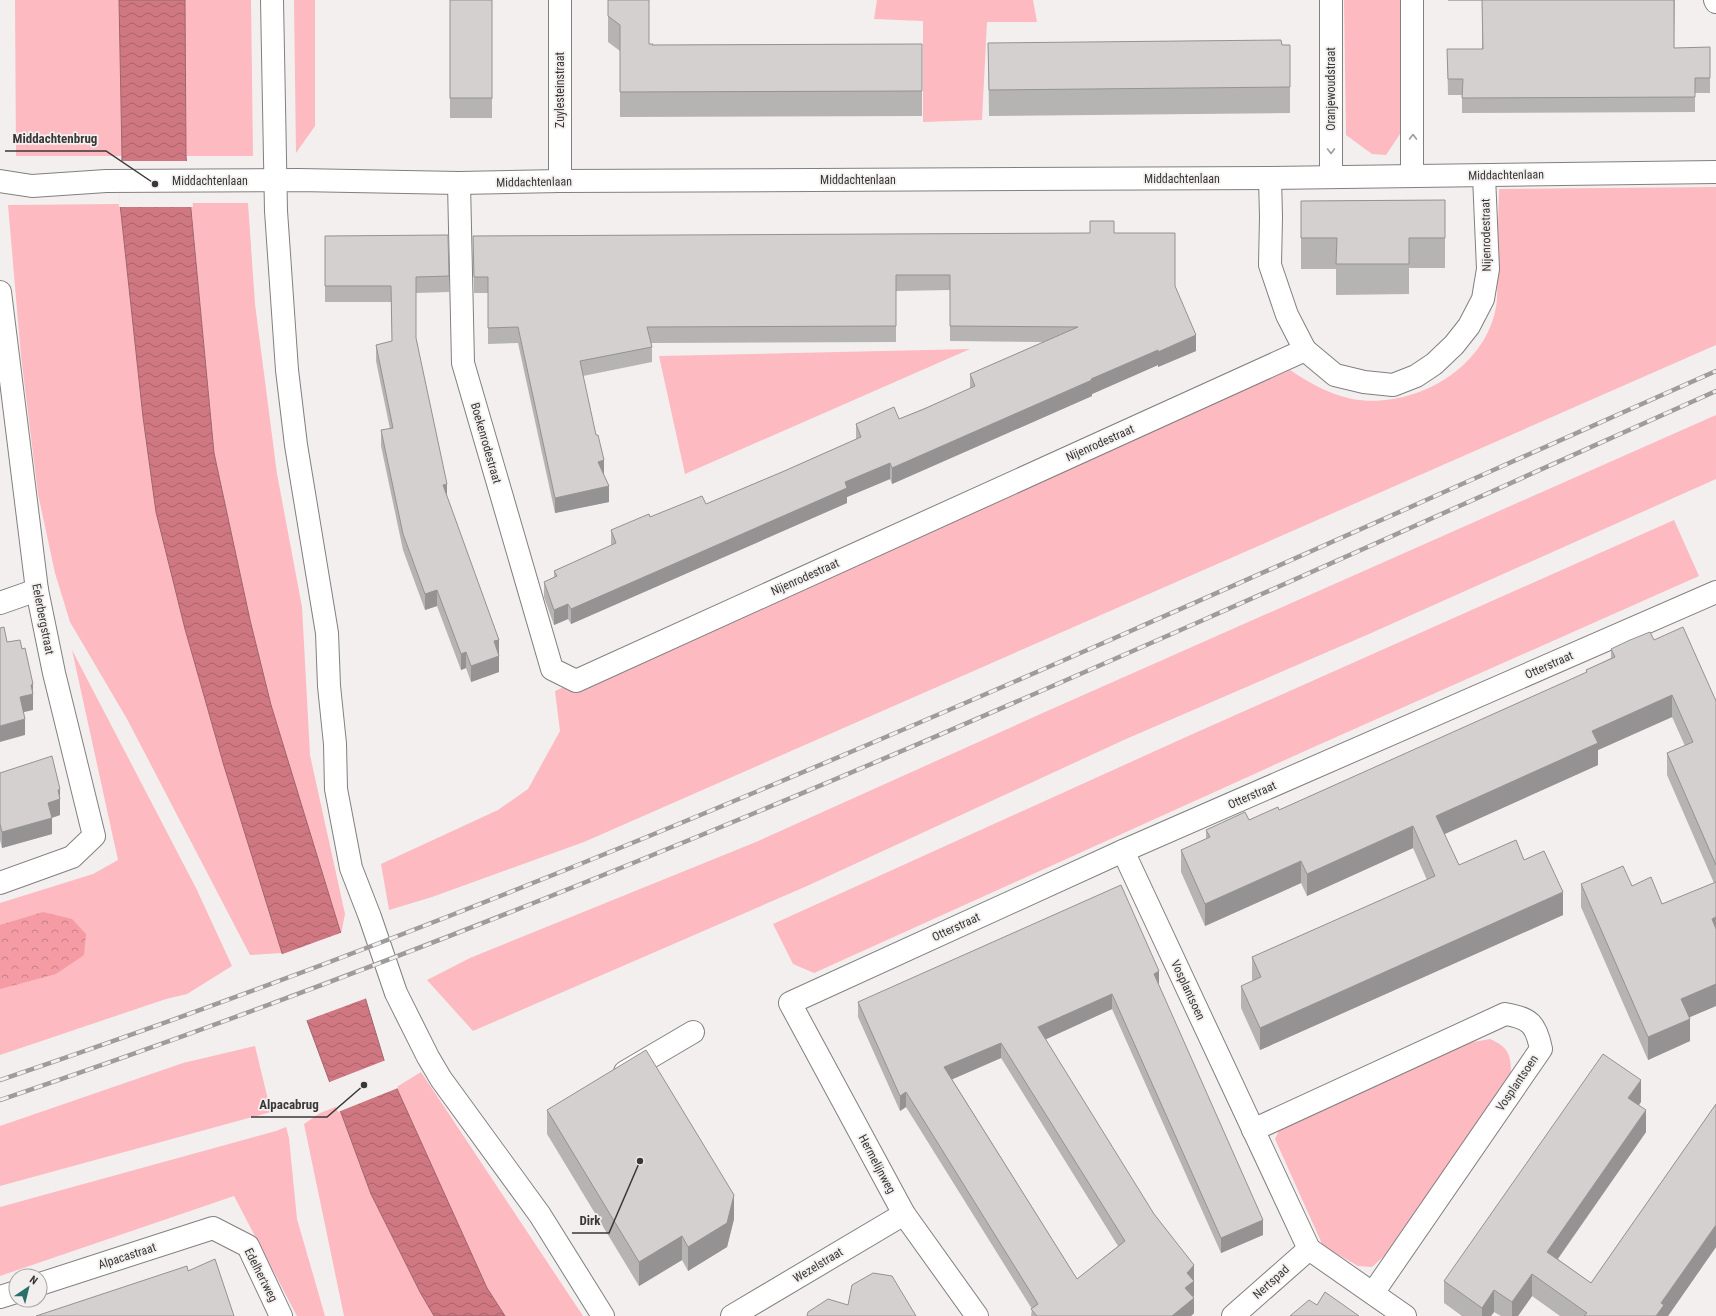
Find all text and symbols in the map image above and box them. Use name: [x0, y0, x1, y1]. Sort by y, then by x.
street label: Oranjewoudstraat: [1324, 47, 1338, 131]
street label: Zuylesteinstraat: [553, 52, 567, 128]
callout: Middachtenbrug: [5, 126, 106, 151]
text: Middachtenbrug: [13, 131, 97, 146]
one-way arrow: [1409, 134, 1417, 140]
one-way arrow: [1327, 148, 1335, 154]
street label: Middachtenlaan: [1468, 167, 1544, 183]
street label: Middachtenlaan: [1144, 172, 1220, 186]
street label: Middachtenlaan: [820, 173, 896, 187]
street label: Middachtenlaan: [172, 174, 248, 188]
street label: Middachtenlaan: [496, 174, 572, 190]
street label: Nijenrodestraat: [1478, 198, 1494, 272]
street label: Boekenrodestraat: [468, 401, 504, 486]
street label: Nijenrodestraat: [1064, 422, 1137, 464]
street label: Nijenrodestraat: [769, 556, 842, 598]
street label: Eelerbergstraat: [29, 582, 57, 656]
street label: Otterstraat: [1523, 648, 1576, 682]
street label: Otterstraat: [1226, 778, 1279, 812]
street label: Otterstraat: [930, 910, 983, 944]
street label: Vosplantsoen: [1168, 958, 1208, 1022]
street label: Vosplantsoen: [1493, 1052, 1541, 1114]
callout: Alpacabrug: [251, 1092, 327, 1117]
text: Alpacabrug: [259, 1097, 319, 1112]
street label: Hermelijnweg: [856, 1132, 898, 1196]
callout: Dirk: [572, 1208, 609, 1233]
text: Dirk: [579, 1213, 601, 1228]
street label: Alpacastraat: [96, 1240, 158, 1272]
street label: Wezelstraat: [791, 1244, 846, 1285]
street label: Edelhertweg: [241, 1246, 281, 1304]
street label: Nertspad: [1250, 1262, 1292, 1302]
north arrow: [8, 1268, 48, 1308]
text: N: [27, 1273, 40, 1288]

